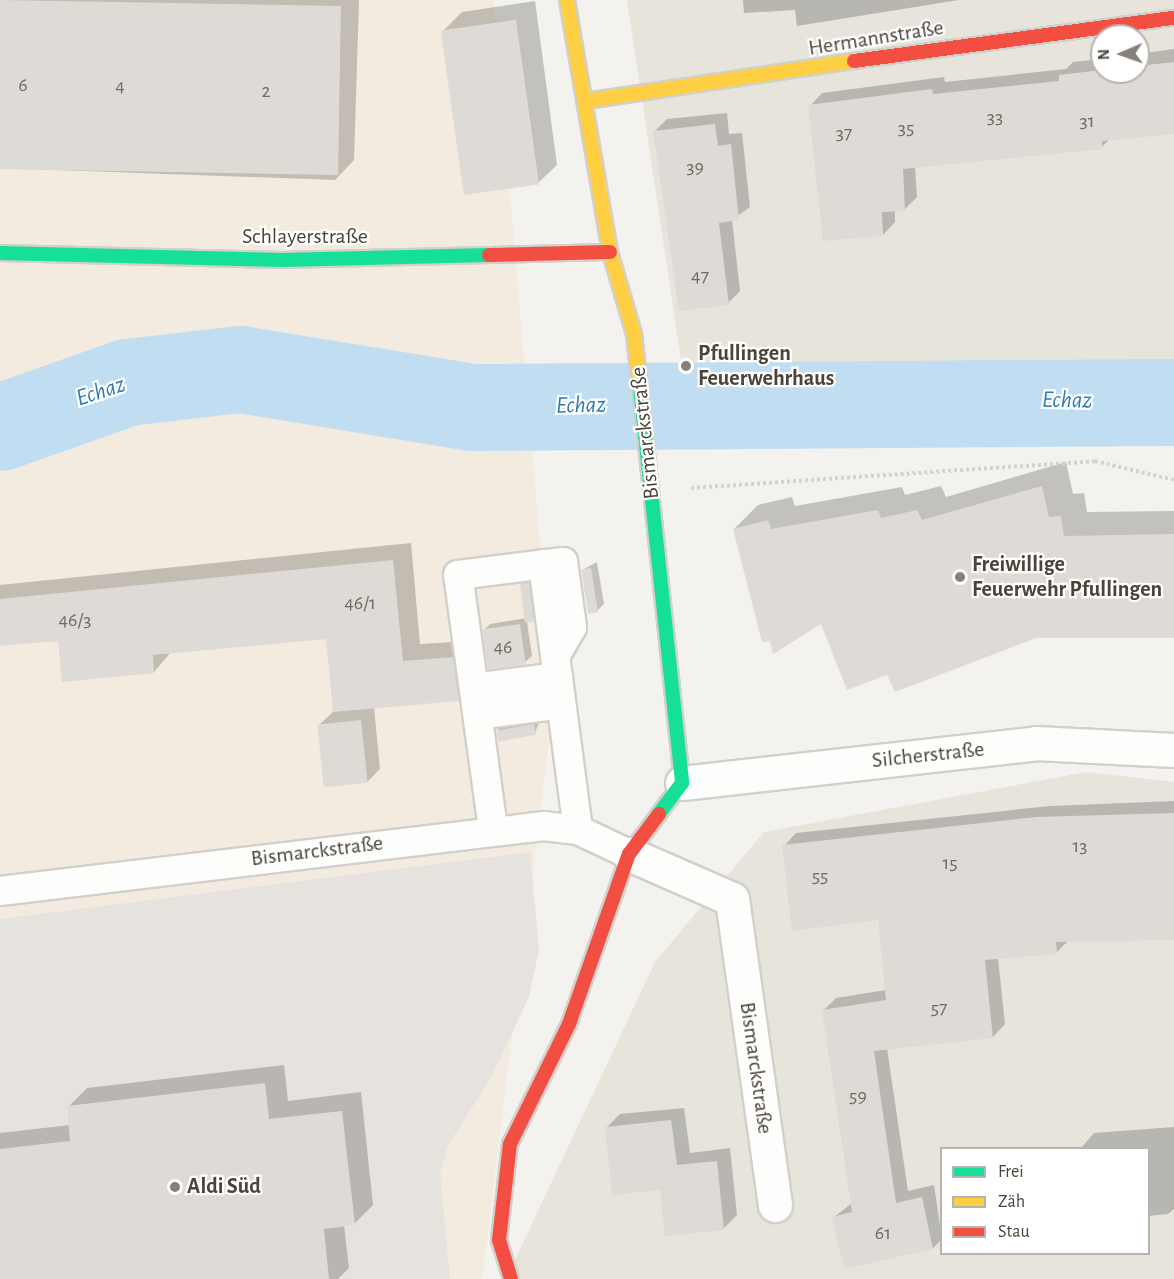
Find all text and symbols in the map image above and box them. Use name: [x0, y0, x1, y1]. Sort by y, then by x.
street label: Hermannstraße: [807, 14, 945, 62]
north arrow: [1090, 24, 1150, 84]
text: N: [1096, 49, 1112, 60]
house number: 6: [18, 73, 28, 97]
house number: 4: [115, 74, 125, 98]
house number: 2: [261, 79, 271, 103]
house number: 33: [987, 105, 1003, 129]
house number: 31: [1079, 109, 1095, 133]
house number: 35: [898, 116, 914, 140]
house number: 37: [836, 121, 852, 145]
house number: 39: [686, 155, 704, 179]
street label: Schlayerstraße: [242, 224, 368, 250]
house number: 47: [691, 264, 709, 288]
place label: Pfullingen Feuerwehrhaus: [698, 340, 834, 392]
marker: Pfullingen Feuerwehrhaus: [679, 359, 693, 373]
street label: Bismarckstraße: [625, 366, 665, 500]
water label: Echaz: [73, 371, 129, 413]
water label: Echaz: [1042, 386, 1092, 416]
water label: Echaz: [556, 391, 606, 421]
place label: Freiwillige Feuerwehr Pfullingen: [972, 551, 1162, 602]
marker: Freiwillige Feuerwehr Pfullingen: [953, 570, 967, 584]
house number: 46/1: [344, 591, 376, 615]
house number: 46/3: [59, 608, 91, 632]
house number: 46: [493, 635, 513, 659]
street label: Silcherstraße: [871, 736, 985, 774]
street label: Bismarckstraße: [249, 830, 385, 872]
house number: 13: [1072, 834, 1088, 858]
house number: 15: [942, 851, 958, 875]
house number: 55: [812, 864, 828, 888]
house number: 57: [931, 996, 947, 1020]
street label: Bismarckstraße: [734, 1000, 778, 1136]
house number: 59: [849, 1084, 867, 1108]
legend: [940, 1147, 1150, 1255]
text: Frei: [998, 1163, 1024, 1181]
place label: Aldi Süd: [187, 1174, 261, 1200]
marker: Aldi Süd: [168, 1180, 182, 1194]
text: Zäh: [998, 1193, 1025, 1211]
house number: 61: [875, 1221, 891, 1245]
text: Stau: [998, 1223, 1030, 1241]

